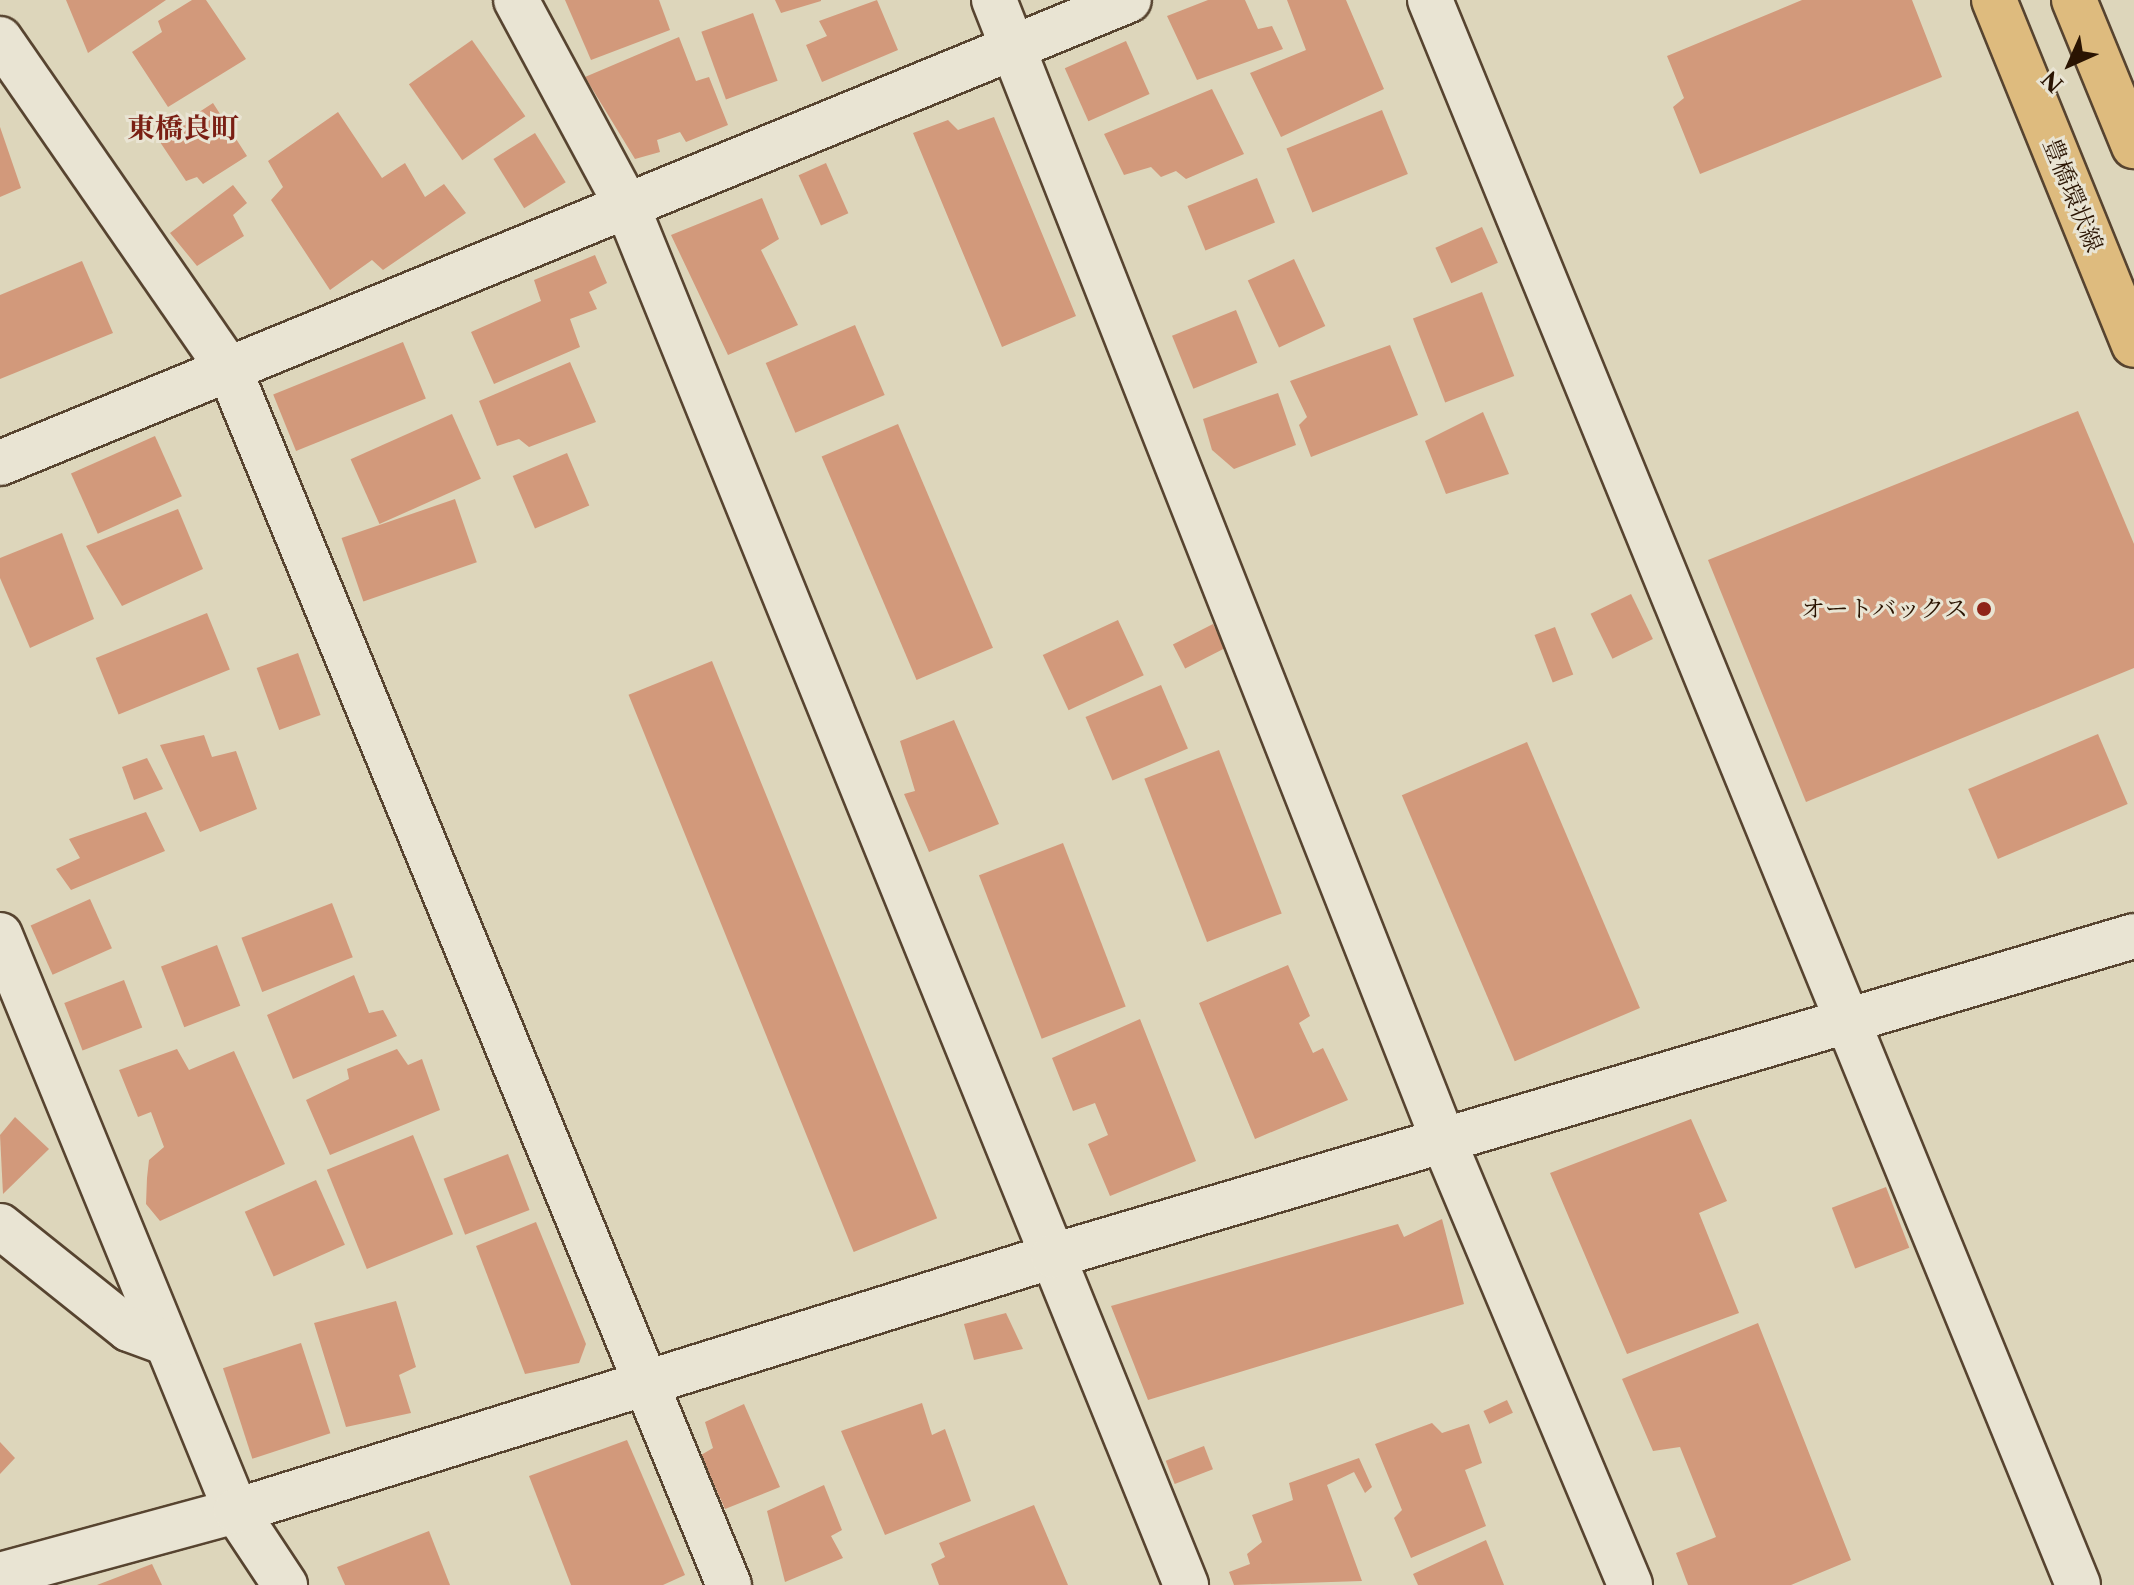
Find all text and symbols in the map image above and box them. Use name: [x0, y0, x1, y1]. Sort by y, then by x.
north arrow: [2030, 24, 2110, 104]
text: N: [2036, 65, 2069, 98]
district label: 東橋良町: [127, 111, 239, 145]
street label: 豊橋環状線: [2037, 134, 2109, 256]
place label: オートバックス: [1800, 595, 1968, 623]
marker: オートバックス: [1975, 600, 1993, 618]

